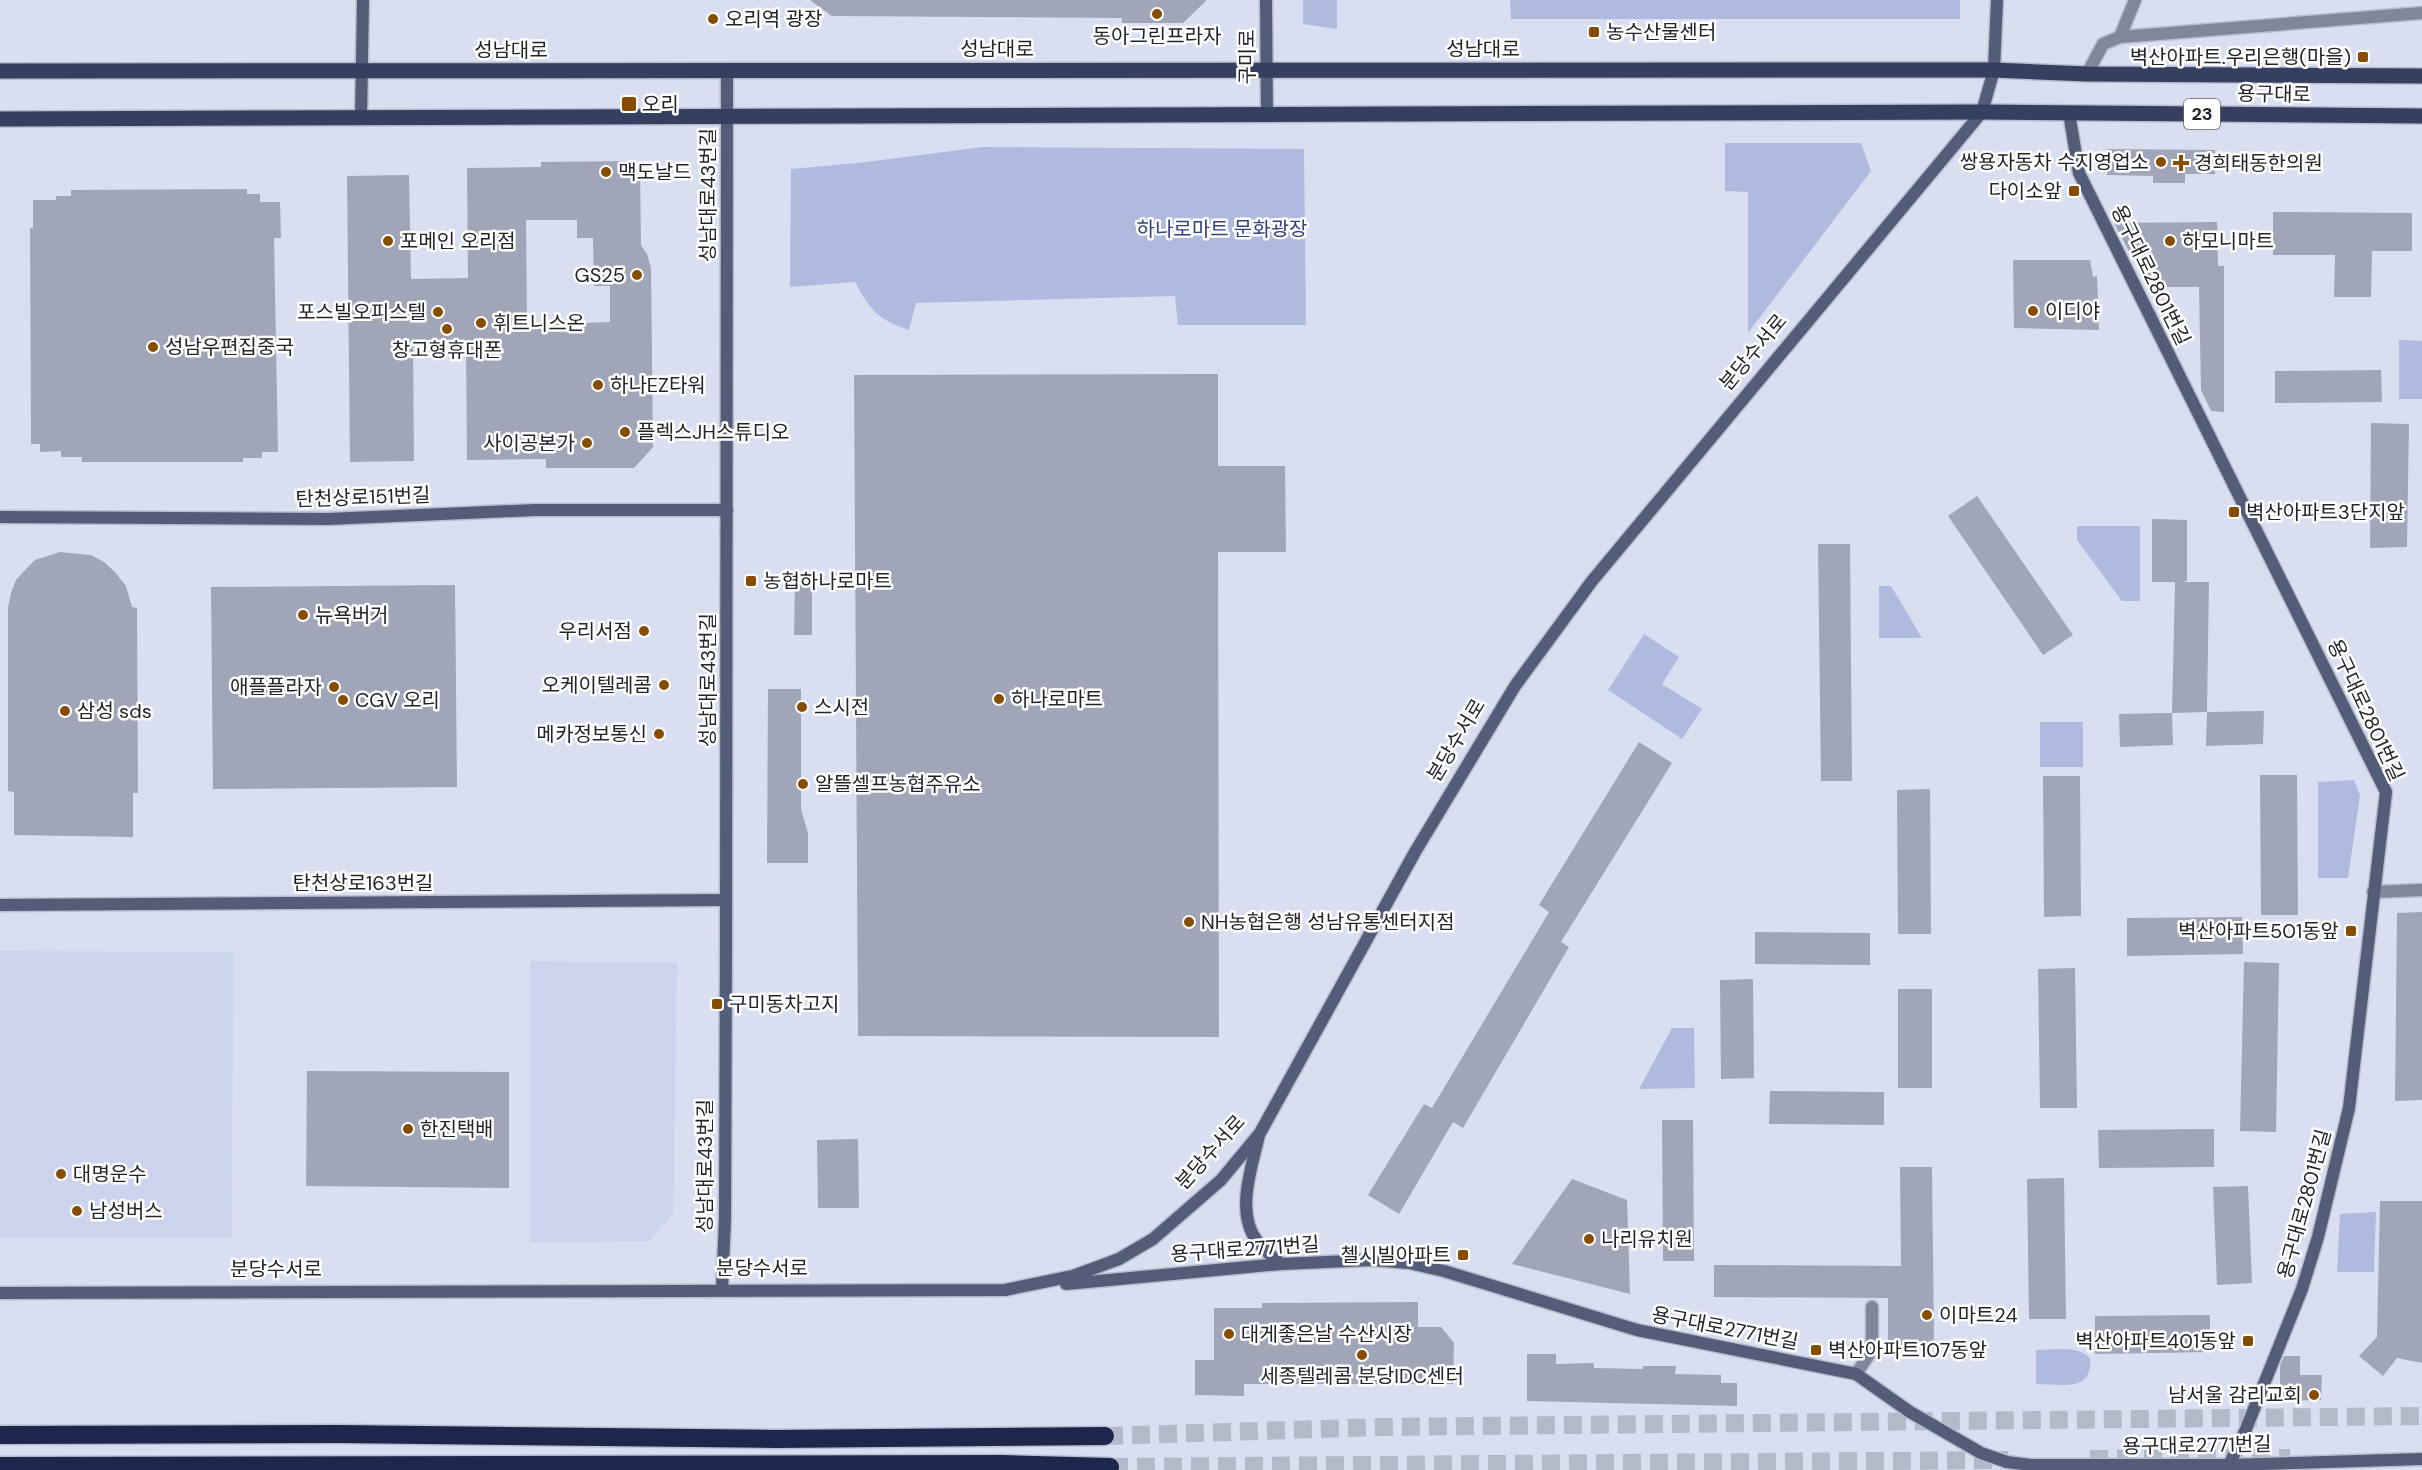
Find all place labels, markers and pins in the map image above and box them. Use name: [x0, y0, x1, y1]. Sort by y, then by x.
place label: 오리역 광장: [725, 6, 822, 32]
marker: 동아그린프라자: [1150, 7, 1164, 21]
marker: 오리역 광장: [706, 12, 720, 26]
place label: 농수산물센터: [1606, 19, 1716, 45]
place label: 동아그린프라자: [1093, 23, 1221, 49]
marker: 농수산물센터: [1587, 25, 1601, 39]
place label: 벽산아파트.우리은행(마을): [2130, 44, 2351, 70]
marker: 벽산아파트.우리은행(마을): [2356, 50, 2370, 64]
place label: 오리: [642, 91, 679, 117]
marker: 오리: [620, 95, 638, 113]
place label: 쌍용자동차 수지영업소: [1960, 149, 2149, 175]
place label: 경희태동한의원: [2194, 150, 2323, 176]
marker: 경희태동한의원: [2172, 154, 2190, 172]
marker: 쌍용자동차 수지영업소: [2154, 155, 2168, 169]
place label: 맥도날드: [618, 159, 692, 185]
marker: 맥도날드: [599, 165, 613, 179]
place label: 다이소앞: [1988, 178, 2062, 204]
marker: 다이소앞: [2067, 184, 2081, 198]
place label: 포메인 오리점: [400, 228, 516, 254]
place label: 하모니마트: [2182, 228, 2274, 254]
marker: 포메인 오리점: [381, 234, 395, 248]
marker: 하모니마트: [2163, 234, 2177, 248]
place label: GS25: [575, 262, 625, 288]
marker: GS25: [630, 268, 644, 282]
place label: 이디야: [2045, 298, 2100, 324]
place label: 포스빌오피스텔: [297, 299, 426, 325]
marker: 이디야: [2026, 304, 2040, 318]
marker: 포스빌오피스텔: [431, 305, 445, 319]
place label: 휘트니스온: [493, 310, 585, 336]
marker: 휘트니스온: [474, 316, 488, 330]
marker: 창고형휴대폰: [440, 322, 454, 336]
place label: 성남우편집중국: [165, 334, 294, 360]
place label: 창고형휴대폰: [392, 337, 502, 363]
marker: 성남우편집중국: [146, 340, 160, 354]
place label: 하나EZ타워: [610, 372, 706, 398]
marker: 하나EZ타워: [591, 378, 605, 392]
place label: 플렉스JH스튜디오: [637, 419, 789, 445]
marker: 플렉스JH스튜디오: [618, 425, 632, 439]
place label: 사이공본가: [483, 430, 575, 456]
marker: 사이공본가: [580, 436, 594, 450]
place label: 벽산아파트3단지앞: [2246, 499, 2405, 525]
marker: 벽산아파트3단지앞: [2227, 505, 2241, 519]
place label: 농협하나로마트: [763, 568, 892, 594]
marker: 농협하나로마트: [744, 574, 758, 588]
place label: 뉴욕버거: [315, 602, 389, 628]
marker: 뉴욕버거: [296, 608, 310, 622]
place label: 우리서점: [558, 618, 632, 644]
marker: 우리서점: [637, 624, 651, 638]
place label: 오케이텔레콤: [542, 672, 652, 698]
place label: 애플플라자: [230, 674, 322, 700]
marker: 오케이텔레콤: [657, 678, 671, 692]
marker: 애플플라자: [327, 680, 341, 694]
place label: 하나로마트: [1011, 686, 1103, 712]
place label: CGV 오리: [355, 687, 440, 713]
marker: 하나로마트: [992, 692, 1006, 706]
marker: CGV 오리: [336, 693, 350, 707]
place label: 스시전: [814, 694, 869, 720]
place label: 삼성 sds: [77, 698, 152, 724]
marker: 스시전: [795, 700, 809, 714]
marker: 삼성 sds: [58, 704, 72, 718]
place label: 메카정보통신: [537, 721, 647, 747]
marker: 메카정보통신: [652, 727, 666, 741]
place label: 알뜰셀프농협주유소: [815, 771, 981, 797]
marker: 알뜰셀프농협주유소: [796, 777, 810, 791]
place label: NH농협은행 성남유통센터지점: [1201, 909, 1455, 935]
marker: NH농협은행 성남유통센터지점: [1182, 915, 1196, 929]
place label: 벽산아파트501동앞: [2178, 918, 2339, 944]
marker: 벽산아파트501동앞: [2344, 924, 2358, 938]
place label: 구미동차고지: [729, 991, 839, 1017]
marker: 구미동차고지: [710, 997, 724, 1011]
place label: 한진택배: [420, 1116, 494, 1142]
marker: 한진택배: [401, 1122, 415, 1136]
place label: 대명운수: [73, 1161, 147, 1187]
marker: 대명운수: [54, 1167, 68, 1181]
place label: 남성버스: [89, 1198, 163, 1224]
marker: 남성버스: [70, 1204, 84, 1218]
place label: 나리유치원: [1601, 1226, 1693, 1252]
marker: 나리유치원: [1582, 1232, 1596, 1246]
place label: 첼시빌아파트: [1341, 1242, 1451, 1268]
marker: 첼시빌아파트: [1456, 1248, 1470, 1262]
place label: 이마트24: [1939, 1302, 2018, 1328]
marker: 이마트24: [1920, 1308, 1934, 1322]
place label: 대게좋은날 수산시장: [1241, 1321, 1412, 1347]
marker: 대게좋은날 수산시장: [1222, 1327, 1236, 1341]
place label: 벽산아파트401동앞: [2075, 1328, 2236, 1354]
marker: 벽산아파트401동앞: [2241, 1334, 2255, 1348]
place label: 벽산아파트107동앞: [1828, 1337, 1987, 1363]
marker: 벽산아파트107동앞: [1809, 1343, 1823, 1357]
marker: 세종텔레콤 분당IDC센터: [1355, 1348, 1369, 1362]
place label: 세종텔레콤 분당IDC센터: [1260, 1363, 1464, 1389]
place label: 남서울 감리교회: [2168, 1382, 2302, 1408]
marker: 남서울 감리교회: [2307, 1388, 2321, 1402]

